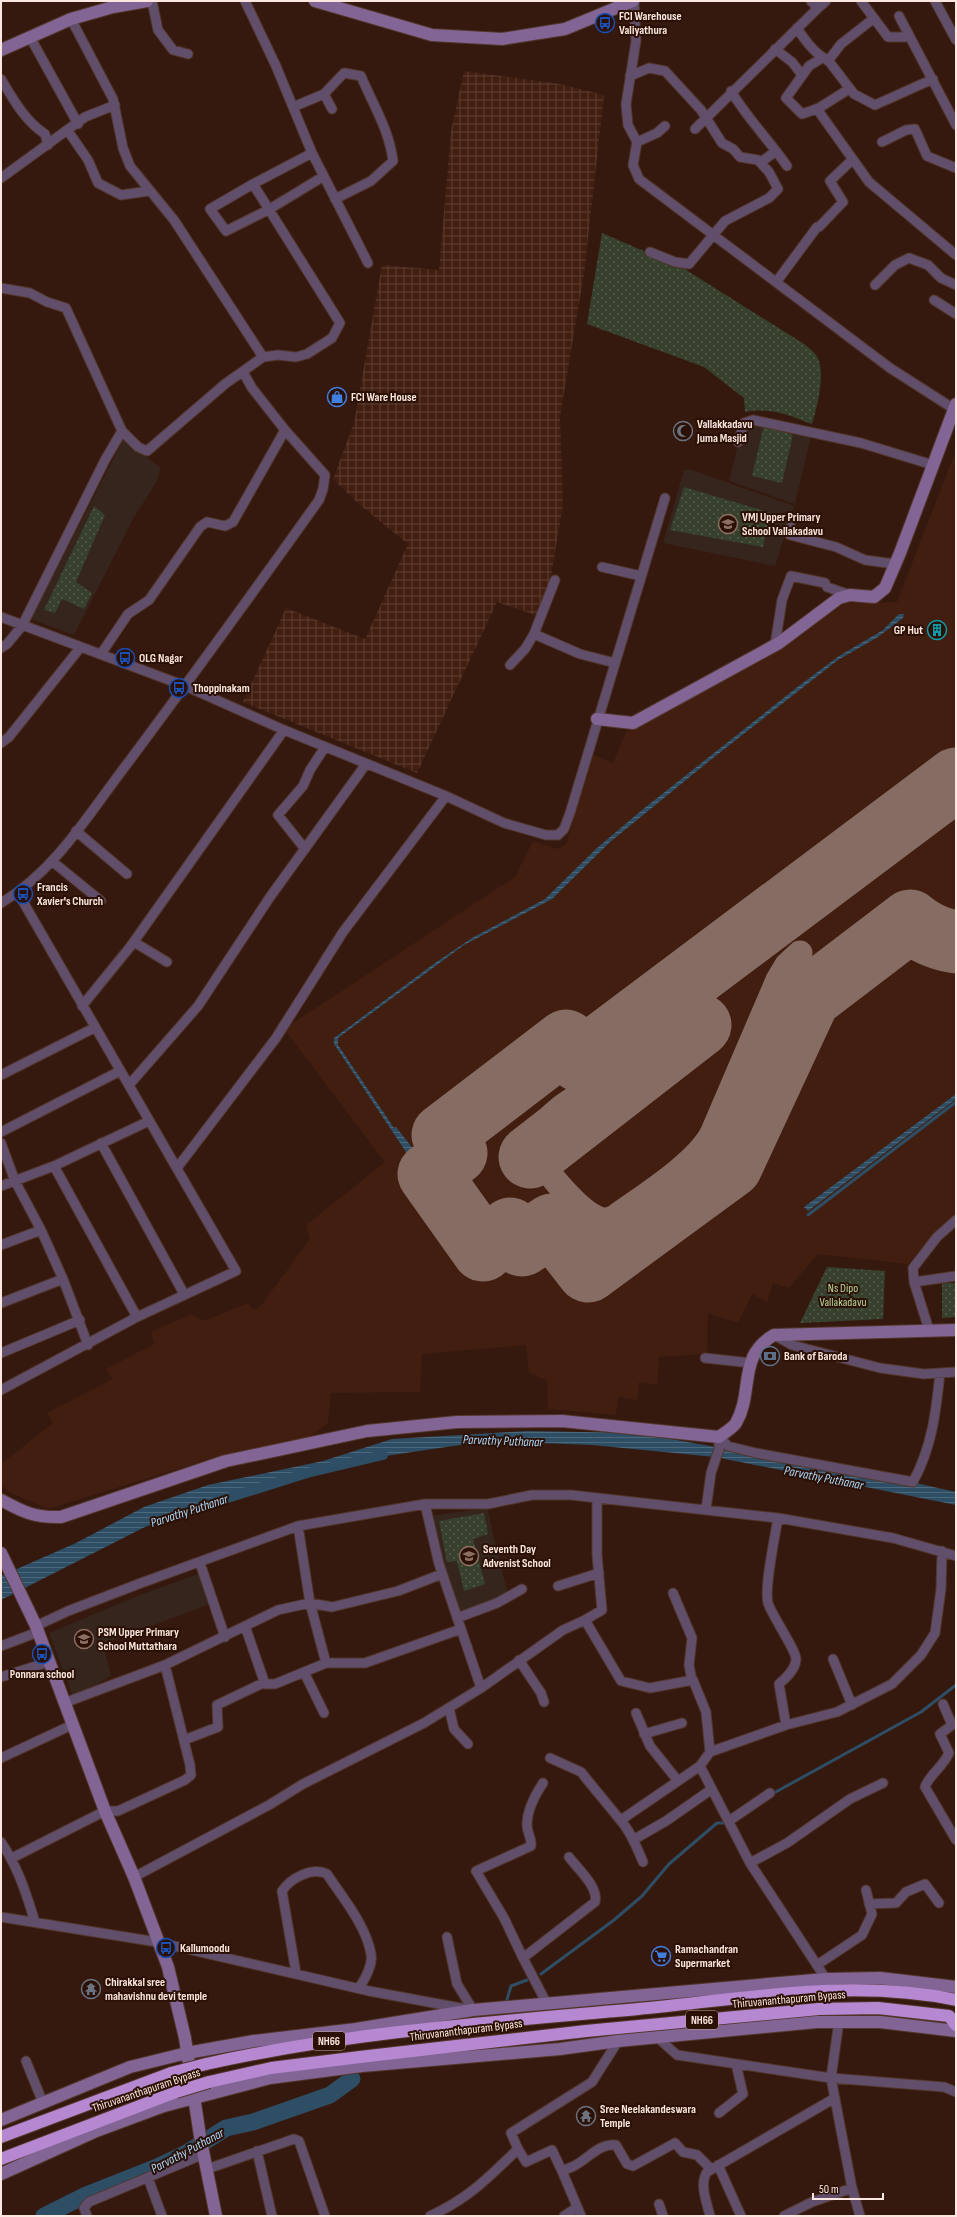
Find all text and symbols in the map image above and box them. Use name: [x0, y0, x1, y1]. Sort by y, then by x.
place label: FCI Warehouse Valiyathura: [619, 9, 682, 38]
bus stop icon: FCI Warehouse Valiyathura: [594, 12, 616, 34]
shop icon: FCI Ware House: [326, 386, 348, 408]
place label: FCI Ware House: [351, 390, 417, 405]
place label: Vallakkadavu Juma Masjid: [696, 417, 752, 446]
mosque icon: Vallakkadavu Juma Masjid: [672, 420, 694, 442]
place label: VMJ Upper Primary School Vallakadavu: [742, 510, 823, 539]
school or university icon: VMJ Upper Primary School Vallakadavu: [717, 513, 739, 535]
building icon: GP Hut: [926, 619, 948, 641]
place label: GP Hut: [894, 623, 923, 638]
bus stop icon: OLG Nagar: [114, 647, 136, 669]
place label: OLG Nagar: [139, 651, 183, 666]
bus stop icon: Thoppinakam: [168, 677, 190, 699]
place label: Thoppinakam: [193, 681, 250, 696]
place label: Francis Xavier's Church: [36, 880, 103, 909]
bus stop icon: Francis Xavier's Church: [12, 883, 34, 905]
park label: Ns Dipo Vallakadavu: [819, 1281, 867, 1310]
bank icon: Bank of Baroda: [759, 1345, 781, 1367]
place label: Bank of Baroda: [784, 1349, 847, 1364]
water label: Parvathy Puthanar: [463, 1432, 545, 1450]
water label: Parvathy Puthanar: [783, 1462, 866, 1494]
water label: Parvathy Puthanar: [149, 1491, 231, 1531]
place label: Seventh Day Advenist School: [482, 1542, 551, 1571]
school or university icon: Seventh Day Advenist School: [458, 1545, 480, 1567]
place label: PSM Upper Primary School Muttathara: [98, 1625, 179, 1654]
school or university icon: PSM Upper Primary School Muttathara: [73, 1628, 95, 1650]
bus stop icon: Ponnara school: [31, 1643, 53, 1665]
place label: Ponnara school: [10, 1667, 74, 1682]
bus stop icon: Kallumoodu: [155, 1937, 177, 1959]
place label: Kallumoodu: [180, 1941, 230, 1956]
place label: Ramachandran Supermarket: [675, 1942, 738, 1971]
supermarket icon: Ramachandran Supermarket: [650, 1945, 672, 1967]
place label: Chirakkal sree mahavishnu devi temple: [105, 1975, 207, 2004]
temple icon: Chirakkal sree mahavishnu devi temple: [80, 1978, 102, 2000]
street label: Thiruvananthapuram Bypass: [732, 1987, 846, 2012]
road number: NH66: [686, 2011, 718, 2029]
street label: Thiruvananthapuram Bypass: [409, 2016, 523, 2045]
road number: NH66: [313, 2032, 345, 2050]
street label: Thiruvananthapuram Bypass: [90, 2065, 202, 2116]
place label: Sree Neelakandeswara Temple: [600, 2102, 696, 2131]
temple icon: Sree Neelakandeswara Temple: [575, 2105, 597, 2127]
water label: Parvathy Puthanar: [148, 2124, 228, 2177]
scale bar: [813, 2175, 883, 2201]
text: 50 m: [819, 2182, 839, 2197]

